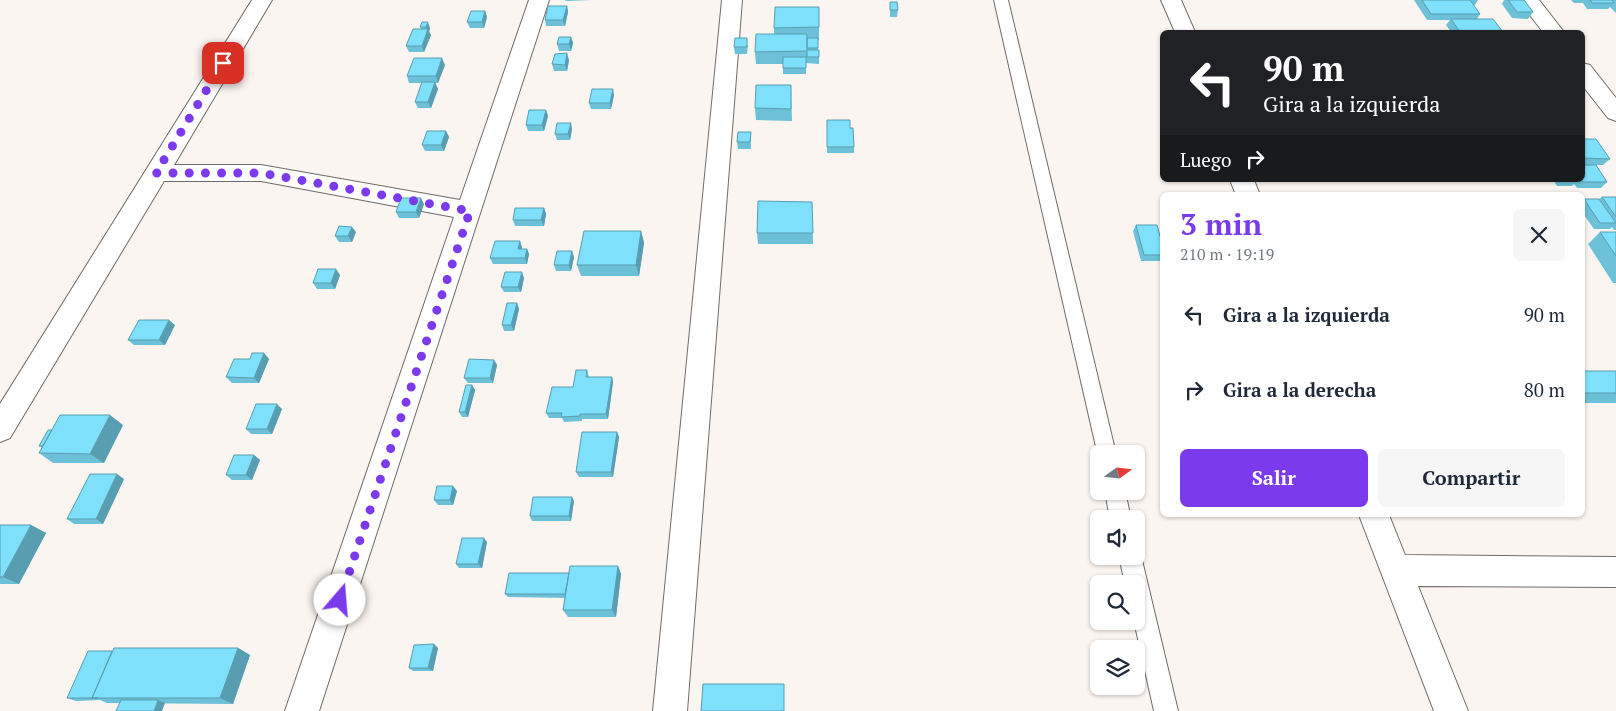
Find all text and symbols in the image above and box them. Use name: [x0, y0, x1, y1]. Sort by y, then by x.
pin: [202, 42, 244, 84]
text: 90 m: [1263, 45, 1344, 91]
icon: arrive: [209, 49, 237, 77]
icon: left: [1180, 50, 1245, 115]
text: Gira a la izquierda: [1263, 89, 1440, 118]
icon: right: [1241, 145, 1269, 173]
text: Luego: [1180, 147, 1231, 172]
text: 3 min: [1180, 204, 1262, 244]
button: close: [1513, 209, 1565, 261]
text: 210 m · 19:19: [1180, 243, 1274, 265]
icon: left: [1180, 301, 1208, 329]
text: Gira a la izquierda: [1223, 302, 1390, 327]
text: 90 m: [1524, 302, 1565, 327]
icon: right: [1180, 376, 1208, 404]
text: Gira a la derecha: [1223, 377, 1376, 402]
text: 80 m: [1524, 377, 1565, 402]
north arrow: [1090, 445, 1145, 500]
map controls: [1090, 445, 1145, 695]
button: Salir: [1180, 449, 1368, 507]
button: Compartir: [1378, 449, 1565, 507]
button: sound: [1090, 510, 1145, 565]
position arrow: [313, 573, 365, 625]
button: search: [1090, 575, 1145, 630]
button: layers: [1090, 640, 1145, 695]

